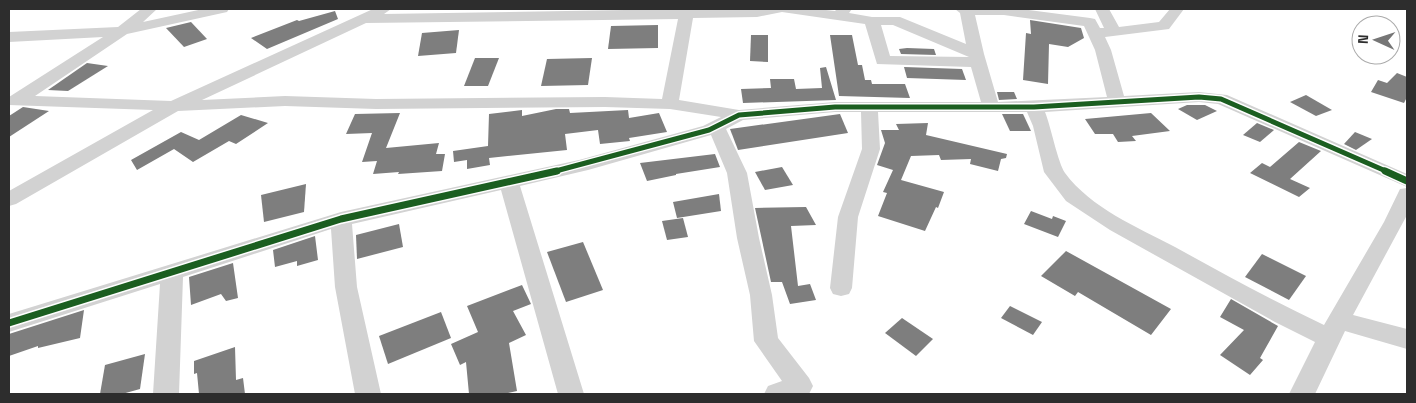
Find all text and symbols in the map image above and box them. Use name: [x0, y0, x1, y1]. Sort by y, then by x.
north arrow: [1351, 15, 1401, 65]
text: N: [1354, 34, 1372, 44]

